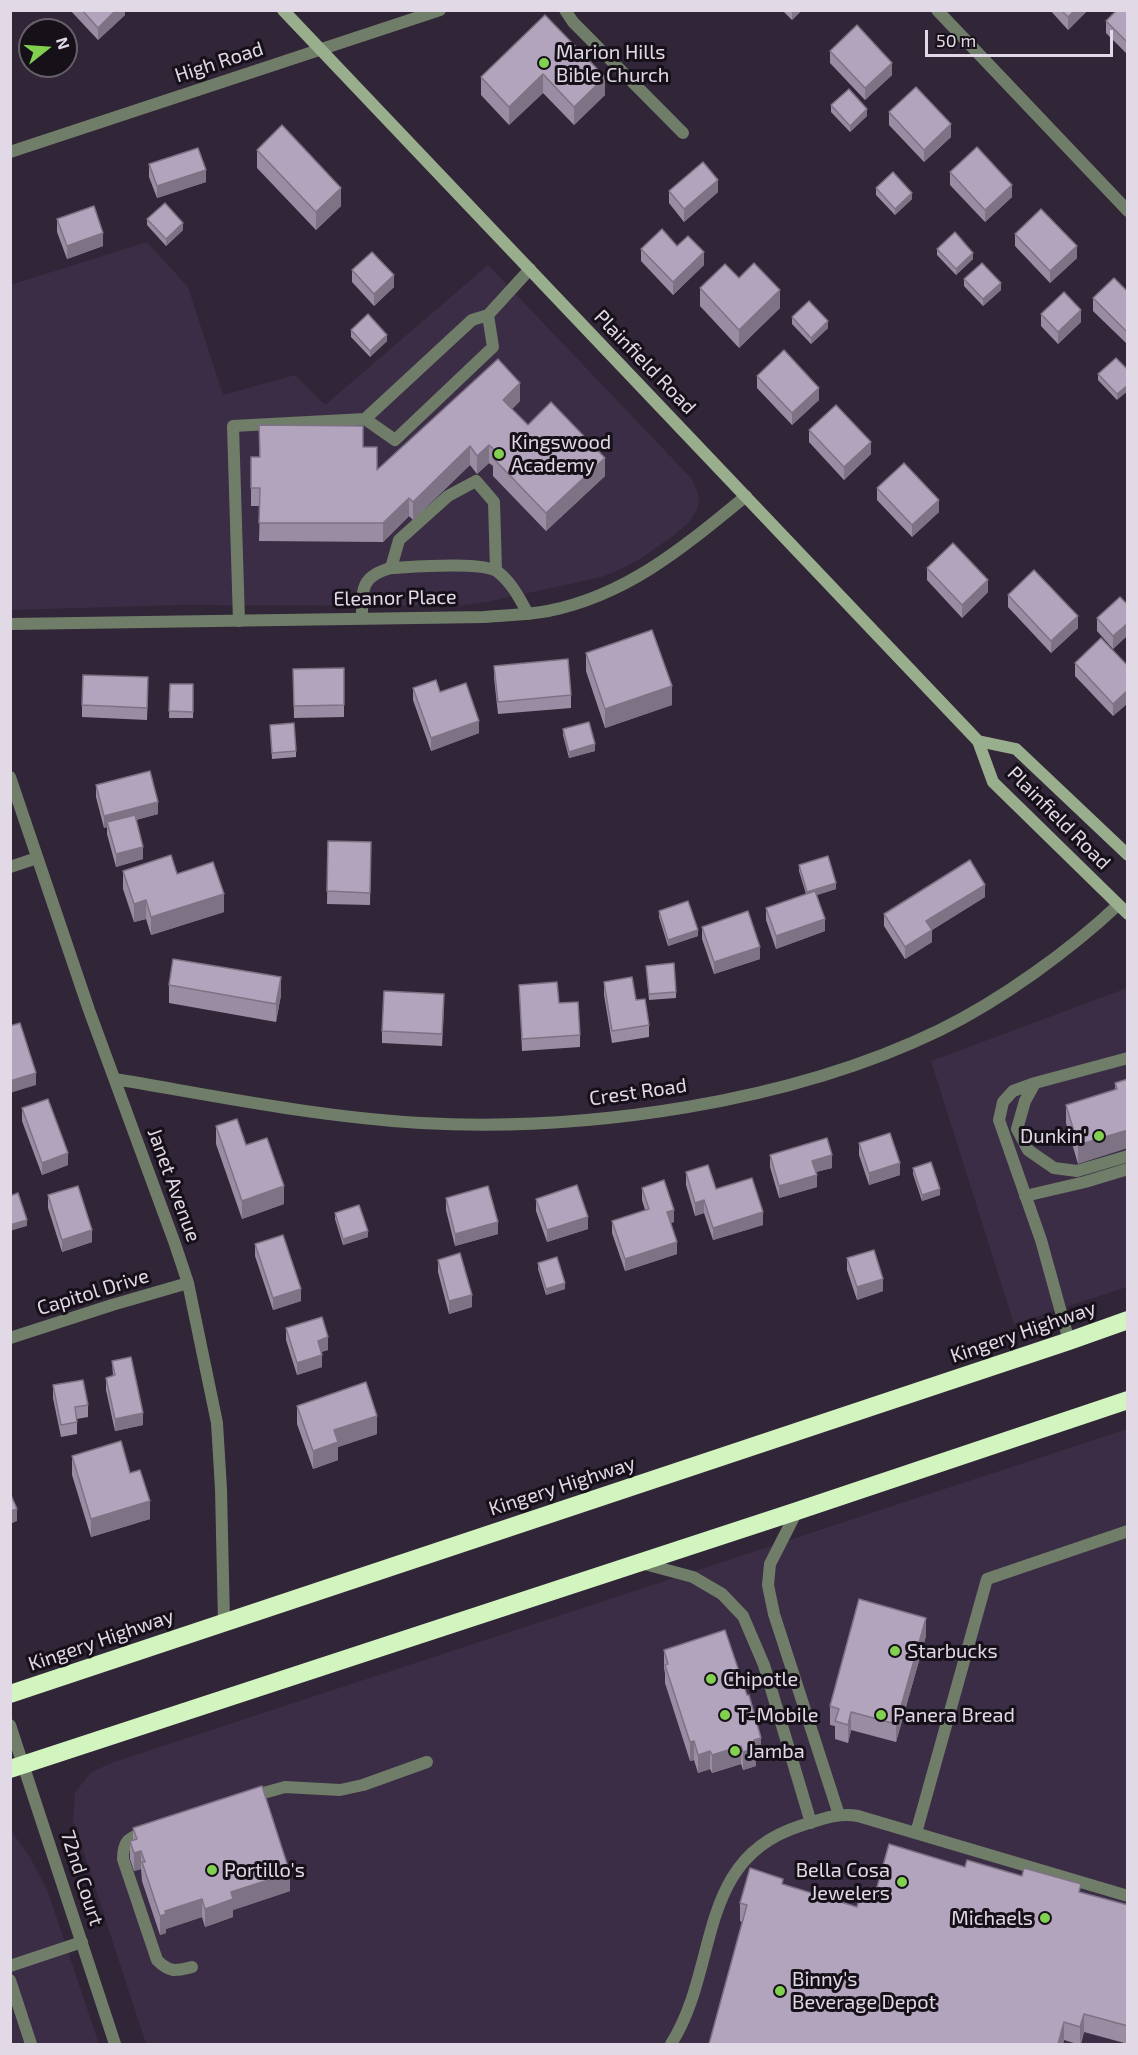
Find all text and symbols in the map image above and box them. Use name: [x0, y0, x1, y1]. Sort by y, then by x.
north arrow: [18, 18, 78, 78]
scale bar: [928, 18, 1116, 56]
text: 50 m: [936, 29, 976, 51]
text: N: [53, 35, 75, 51]
street label: High Road: [172, 36, 266, 88]
place label: Marion Hills Bible Church: [556, 40, 669, 87]
marker: Marion Hills Bible Church: [537, 56, 551, 70]
street label: Plainfield Road: [589, 305, 701, 419]
place label: Kingswood Academy: [511, 430, 611, 477]
marker: Kingswood Academy: [492, 447, 506, 461]
street label: Eleanor Place: [333, 585, 457, 611]
street label: Plainfield Road: [1002, 761, 1116, 875]
street label: Crest Road: [588, 1073, 688, 1111]
place label: Dunkin': [1020, 1124, 1087, 1148]
street label: Janet Avenue: [142, 1125, 206, 1245]
marker: Dunkin': [1092, 1129, 1106, 1143]
street label: Capitol Drive: [34, 1264, 152, 1320]
street label: Kingery Highway: [947, 1296, 1099, 1368]
street label: Kingery Highway: [486, 1451, 638, 1521]
street label: Kingery Highway: [25, 1604, 177, 1676]
place label: Starbucks: [907, 1639, 998, 1663]
marker: Starbucks: [888, 1644, 902, 1658]
place label: Chipotle: [723, 1667, 798, 1691]
marker: Chipotle: [704, 1672, 718, 1686]
place label: T-Mobile: [737, 1703, 818, 1727]
place label: Panera Bread: [893, 1703, 1015, 1727]
marker: T-Mobile: [718, 1708, 732, 1722]
marker: Panera Bread: [874, 1708, 888, 1722]
place label: Jamba: [747, 1739, 805, 1763]
marker: Jamba: [728, 1744, 742, 1758]
street label: 72nd Court: [55, 1827, 109, 1929]
place label: Portillo's: [224, 1858, 305, 1882]
place label: Bella Cosa Jewelers: [796, 1858, 890, 1905]
marker: Portillo's: [205, 1863, 219, 1877]
marker: Bella Cosa Jewelers: [895, 1875, 909, 1889]
place label: Michaels: [951, 1906, 1033, 1930]
marker: Michaels: [1038, 1911, 1052, 1925]
place label: Binny's Beverage Depot: [792, 1967, 936, 2014]
marker: Binny's Beverage Depot: [773, 1984, 787, 1998]

